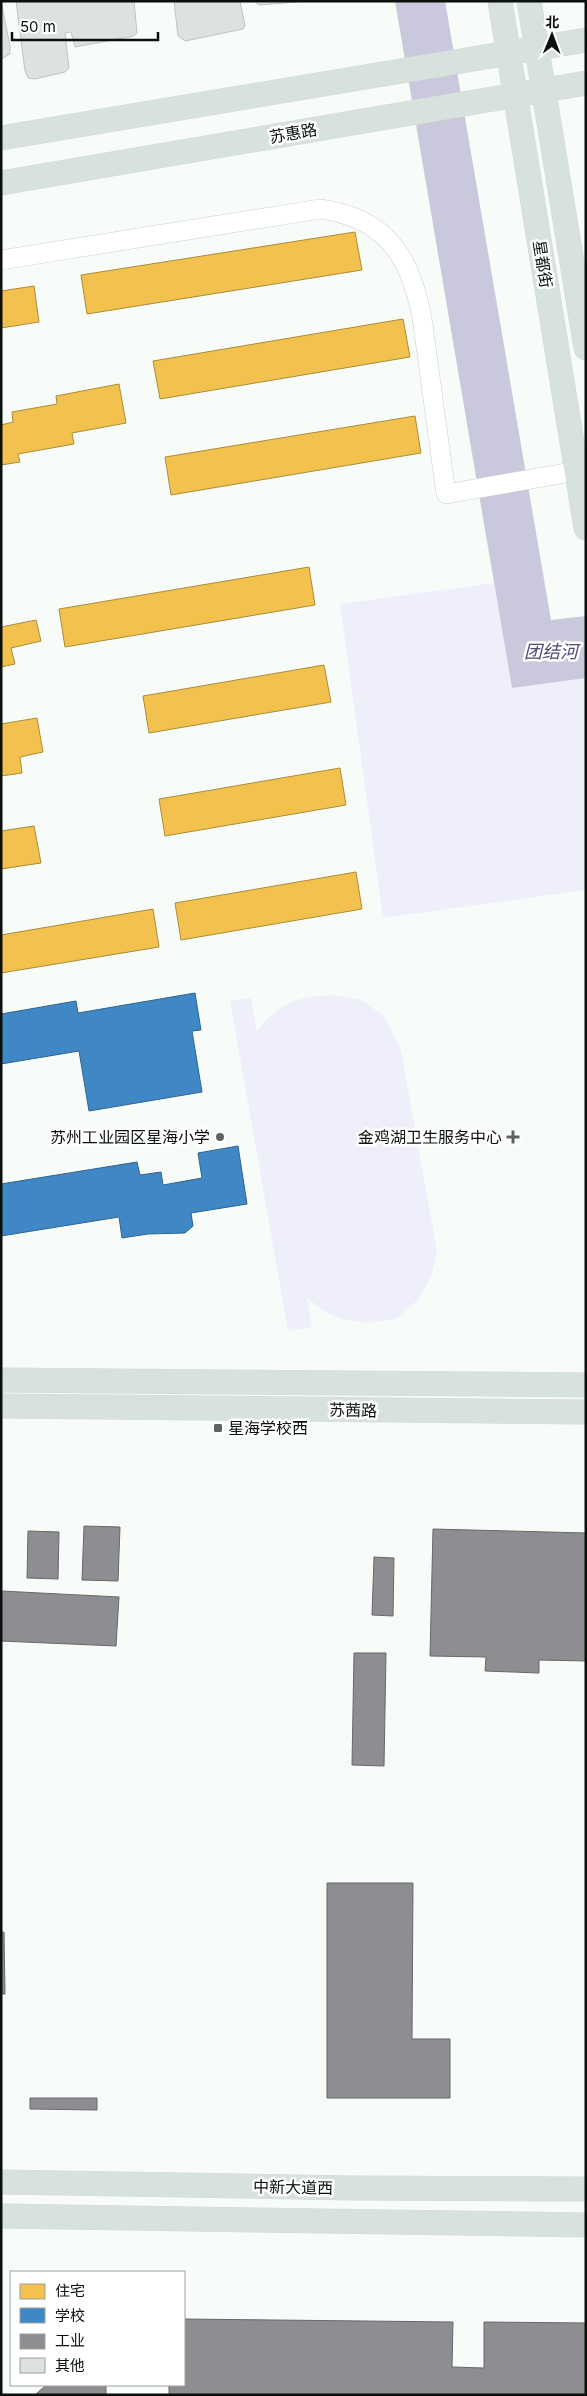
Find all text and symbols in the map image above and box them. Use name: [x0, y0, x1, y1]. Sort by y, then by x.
scale bar: [12, 10, 159, 42]
north arrow: [527, 10, 577, 60]
text: 北: [545, 13, 559, 30]
text: 50 m: [20, 17, 56, 36]
street label: 苏惠路: [268, 119, 318, 147]
street label: 星都街: [529, 239, 557, 289]
water label: 团结河: [524, 641, 581, 662]
place label: 苏州工业园区星海小学: [50, 1127, 210, 1147]
place label: 金鸡湖卫生服务中心: [358, 1127, 502, 1147]
marker: 金鸡湖卫生服务中心: [506, 1130, 520, 1144]
marker: 苏州工业园区星海小学: [214, 1131, 226, 1143]
street label: 苏茜路: [329, 1400, 377, 1420]
place label: 星海学校西: [228, 1418, 308, 1438]
marker: 星海学校西: [212, 1422, 224, 1434]
street label: 中新大道西: [253, 2176, 333, 2198]
legend: [10, 2271, 185, 2386]
text: 住宅: [55, 2281, 85, 2300]
text: 学校: [55, 2306, 85, 2325]
text: 工业: [55, 2331, 85, 2350]
text: 其他: [55, 2356, 85, 2375]

